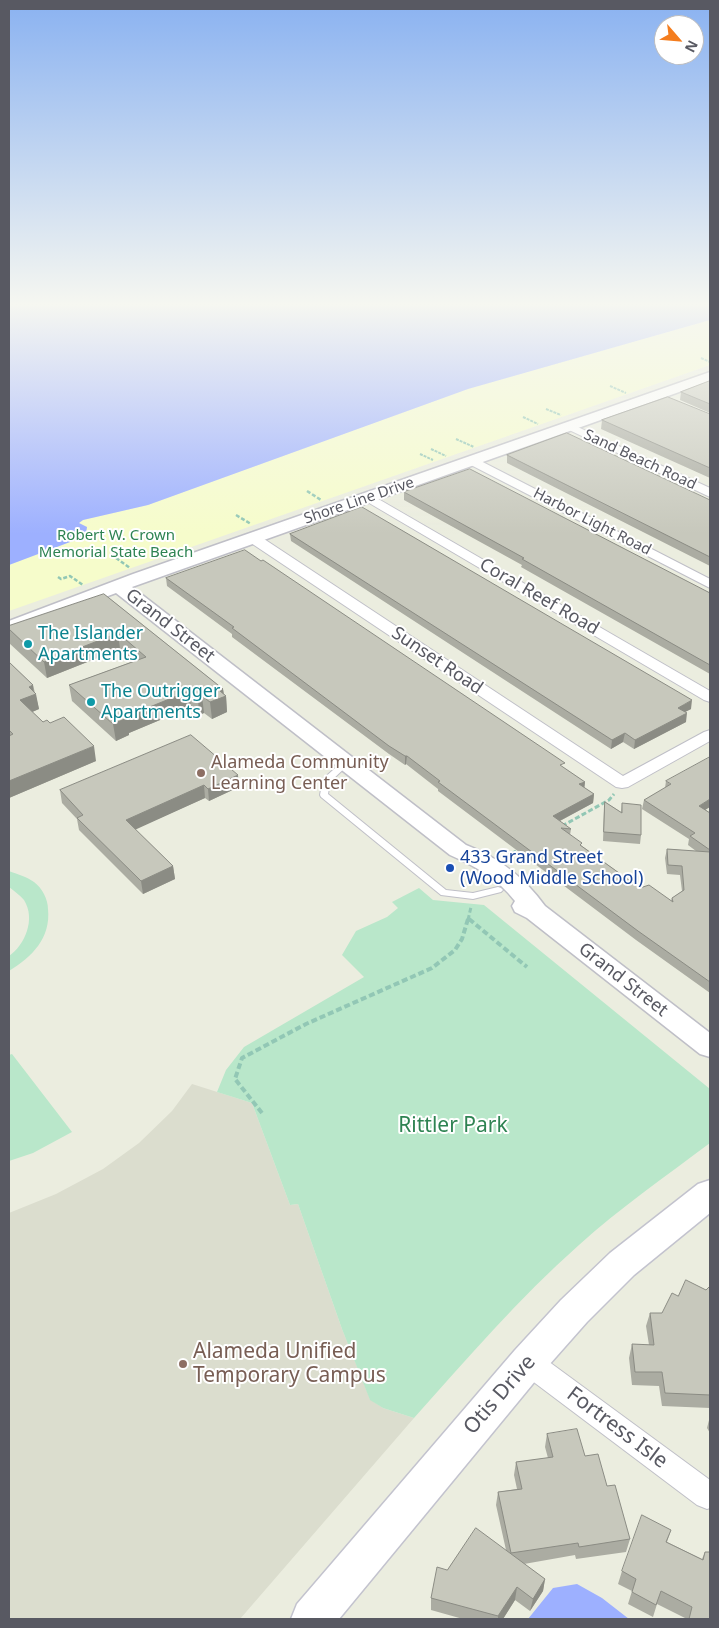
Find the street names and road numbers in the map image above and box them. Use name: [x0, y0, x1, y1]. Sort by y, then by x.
street label: Sand Beach Road: [581, 426, 699, 494]
street label: Shore Line Drive: [302, 474, 416, 528]
street label: Harbor Light Road: [530, 485, 654, 559]
street label: Coral Reef Road: [475, 554, 603, 640]
street label: Grand Street: [121, 584, 219, 668]
street label: Sunset Road: [387, 623, 487, 699]
street label: Grand Street: [574, 938, 672, 1022]
street label: Otis Drive: [459, 1350, 541, 1440]
street label: Fortress Isle: [562, 1382, 672, 1474]

